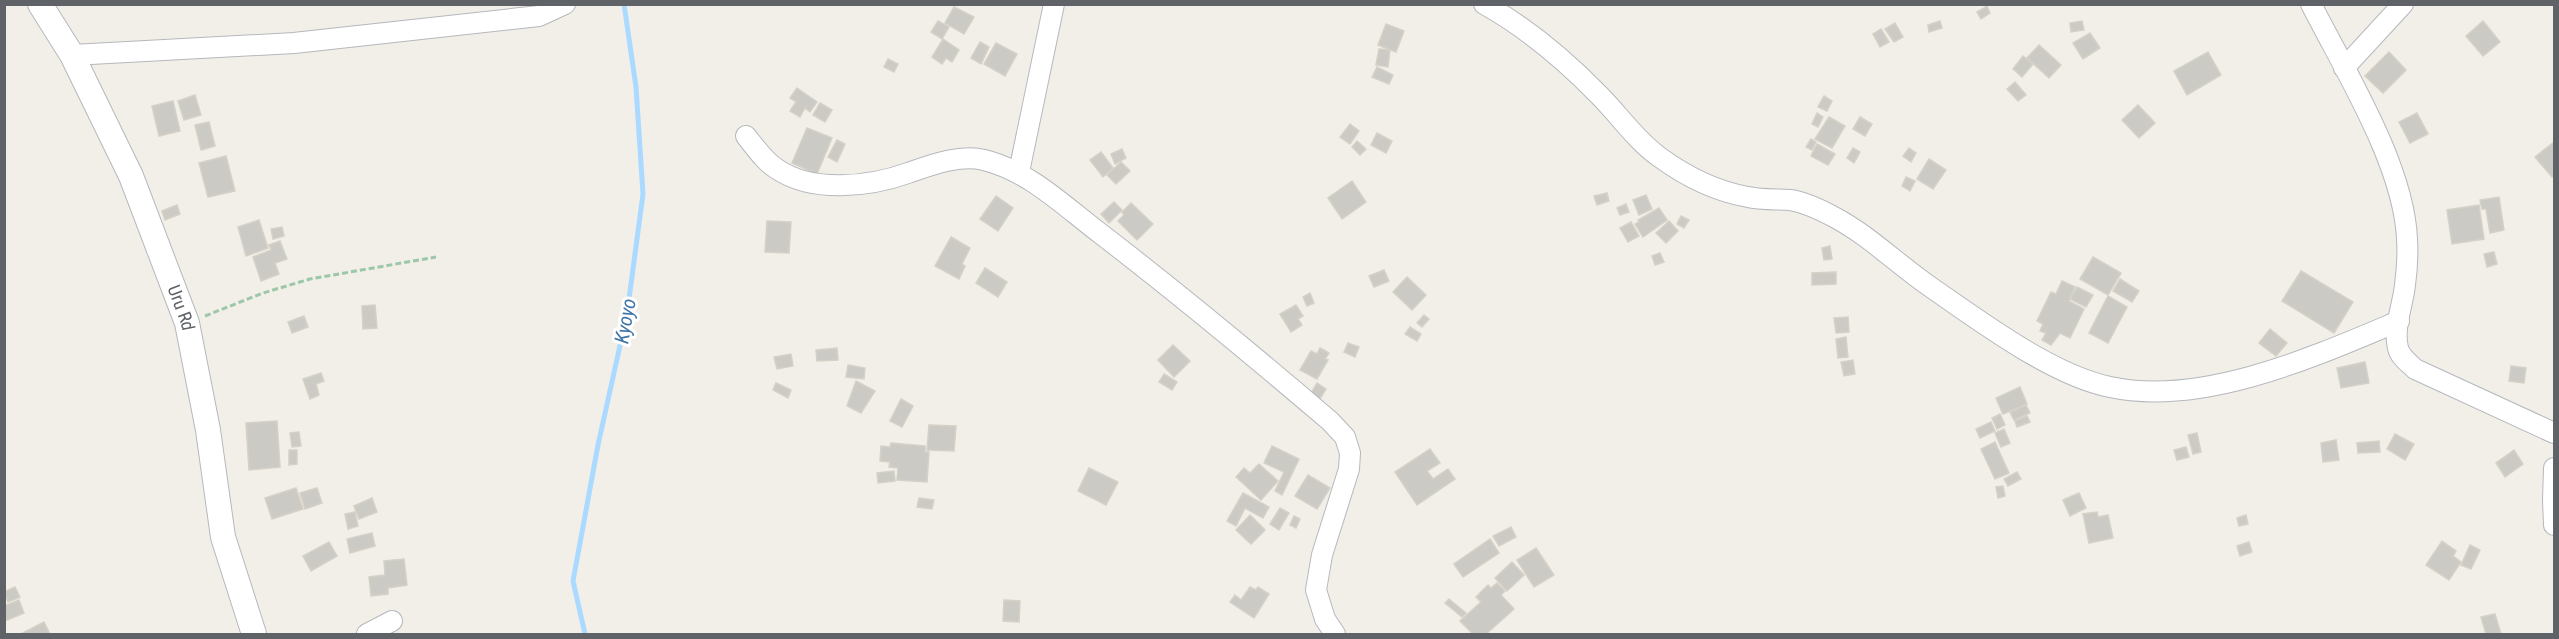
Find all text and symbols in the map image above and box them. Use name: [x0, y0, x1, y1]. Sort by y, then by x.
street label: Uru Rd: [164, 282, 199, 332]
water label: Kyoyo: [609, 297, 641, 345]

